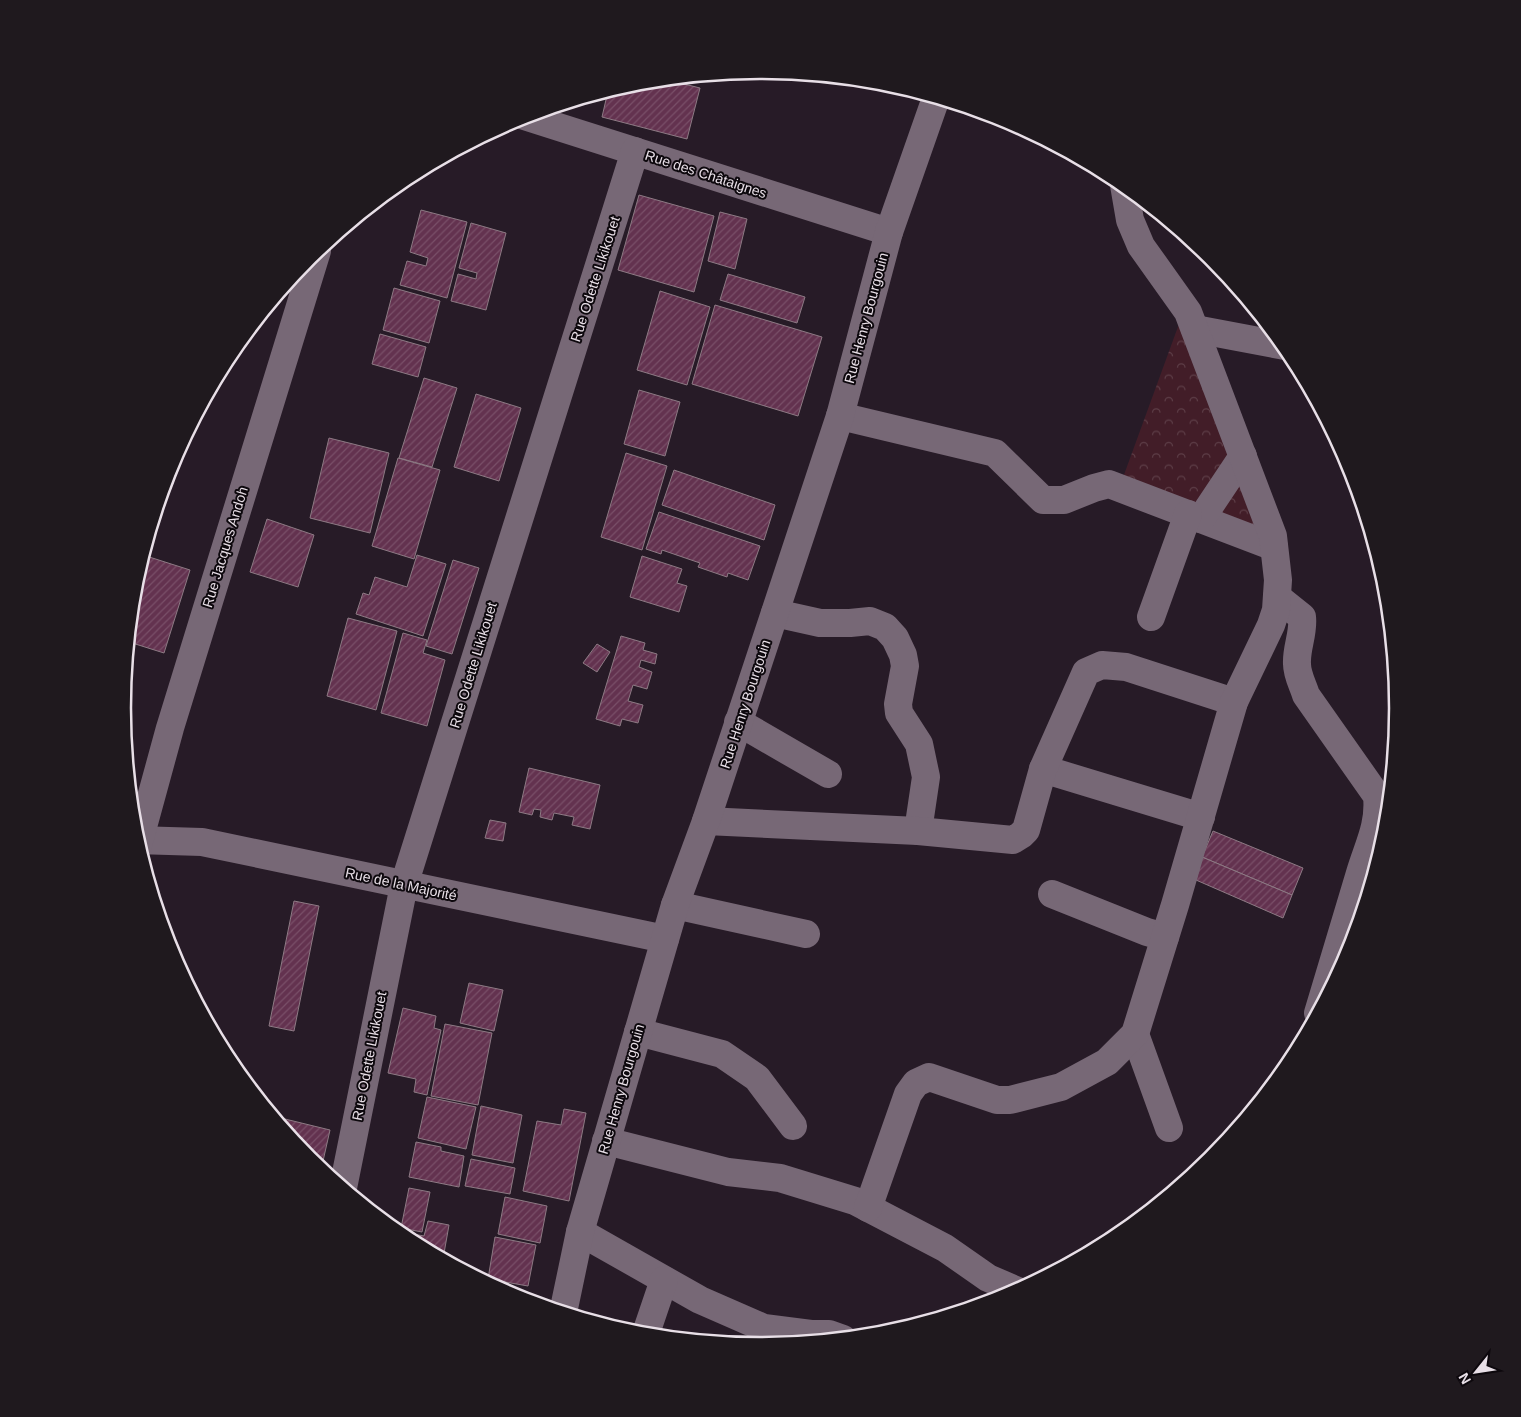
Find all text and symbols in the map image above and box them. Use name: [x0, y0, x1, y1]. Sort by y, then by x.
street label: Rue des Châtaignes: [643, 147, 769, 201]
street label: Rue Odette Likikouet: [567, 214, 623, 344]
street label: Rue Henry Bourgouin: [841, 251, 891, 385]
street label: Rue Jacques Andoh: [199, 485, 251, 609]
street label: Rue Odette Likikouet: [446, 600, 500, 730]
street label: Rue Henry Bourgouin: [717, 638, 773, 770]
street label: Rue de la Majorité: [344, 864, 458, 904]
street label: Rue Odette Likikouet: [349, 990, 389, 1122]
street label: Rue Henry Bourgouin: [595, 1022, 647, 1156]
north arrow: [1451, 1347, 1501, 1397]
text: N: [1455, 1370, 1474, 1387]

